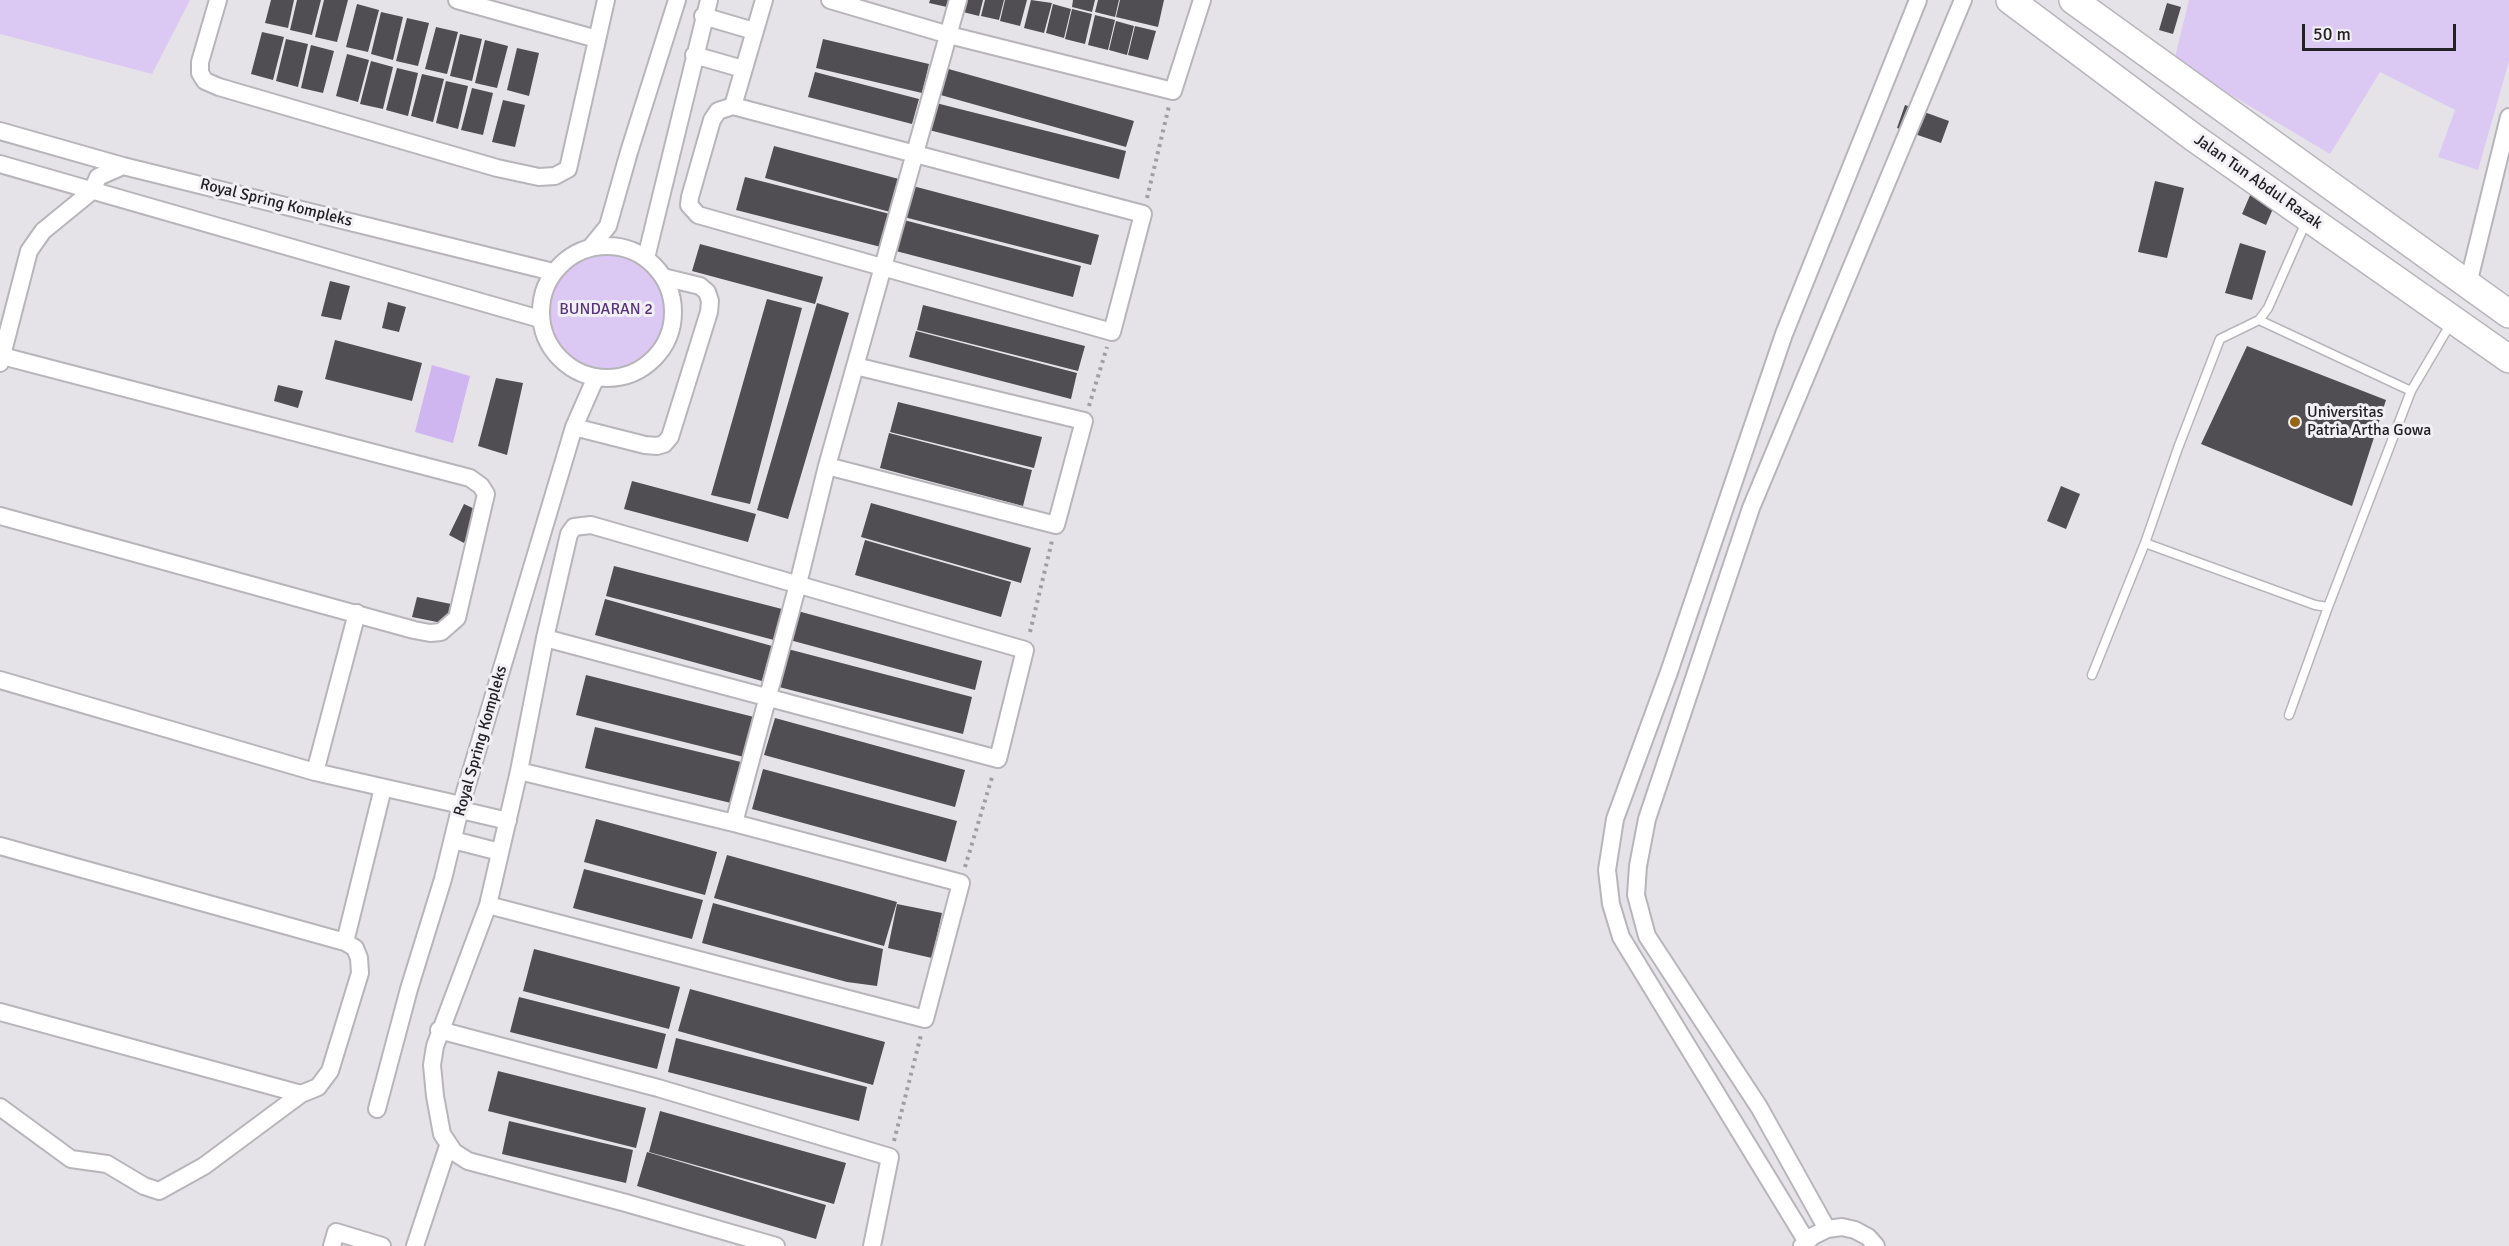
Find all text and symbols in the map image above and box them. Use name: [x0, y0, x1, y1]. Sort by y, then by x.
scale bar: [2305, 12, 2460, 50]
text: 50 m: [2313, 23, 2351, 45]
street label: Jalan Tun Abdul Razak: [2190, 131, 2326, 233]
street label: Royal Spring Kompleks: [198, 175, 354, 231]
park label: BUNDARAN 2: [559, 300, 653, 320]
place label: Universitas Patria Artha Gowa: [2307, 403, 2431, 441]
marker: Universitas Patria Artha Gowa: [2288, 415, 2302, 429]
street label: Royal Spring Kompleks: [450, 663, 512, 819]

